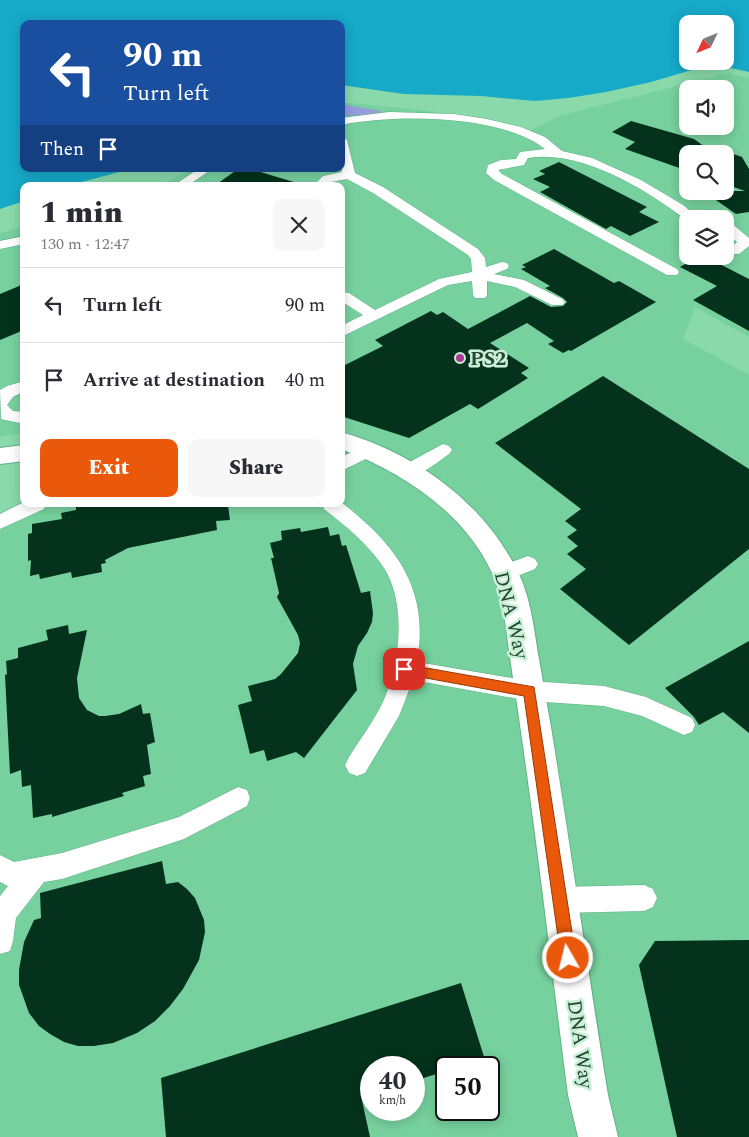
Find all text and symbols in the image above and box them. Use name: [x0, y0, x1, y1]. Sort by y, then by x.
north arrow: [679, 15, 734, 70]
map controls: [679, 15, 734, 265]
text: 90 m: [123, 29, 203, 82]
icon: left: [40, 40, 105, 105]
text: Turn left: [123, 77, 209, 110]
button: sound: [679, 80, 734, 135]
text: Then: [40, 135, 84, 164]
icon: arrive: [94, 135, 122, 163]
button: search: [679, 145, 734, 200]
text: 1 min: [40, 190, 123, 236]
button: close: [273, 199, 325, 251]
button: layers: [679, 210, 734, 265]
text: 130 m · 12:47: [40, 232, 130, 256]
icon: left: [40, 291, 68, 319]
text: Turn left: [83, 291, 162, 320]
text: 90 m: [285, 291, 325, 320]
place label: PS2: [470, 344, 506, 374]
marker: PS2: [454, 352, 466, 364]
icon: arrive: [40, 366, 68, 394]
text: Arrive at destination: [83, 366, 265, 395]
text: 40 m: [285, 366, 325, 395]
button: Exit: [40, 439, 178, 497]
button: Share: [188, 439, 325, 497]
street label: DNA Way: [486, 568, 537, 664]
pin: [383, 648, 425, 690]
icon: arrive: [390, 655, 418, 683]
position arrow: [541, 931, 593, 983]
street label: DNA Way: [559, 998, 601, 1092]
speed limit sign: 50: [435, 1056, 500, 1121]
text: 40: [378, 1063, 407, 1101]
text: km/h: [379, 1091, 406, 1110]

